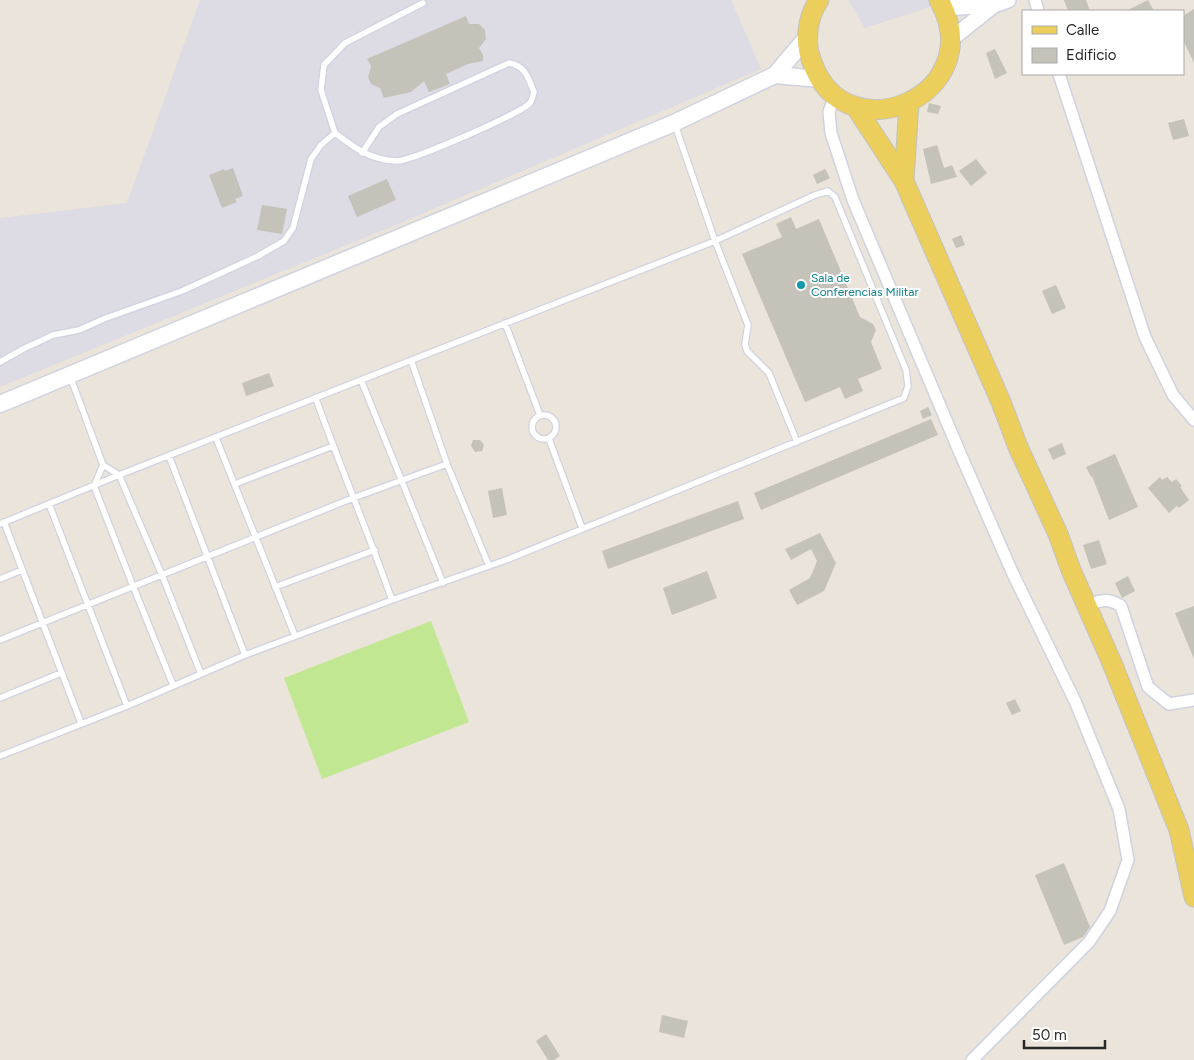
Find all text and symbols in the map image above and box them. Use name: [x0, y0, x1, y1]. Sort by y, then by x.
legend: [1022, 10, 1184, 75]
text: Calle: [1066, 21, 1099, 39]
text: Edificio: [1066, 46, 1117, 64]
place label: Sala de Conferencias Militar: [811, 271, 919, 299]
marker: Sala de Conferencias Militar: [795, 279, 807, 291]
scale bar: [1024, 1018, 1105, 1050]
text: 50 m: [1032, 1026, 1067, 1044]

